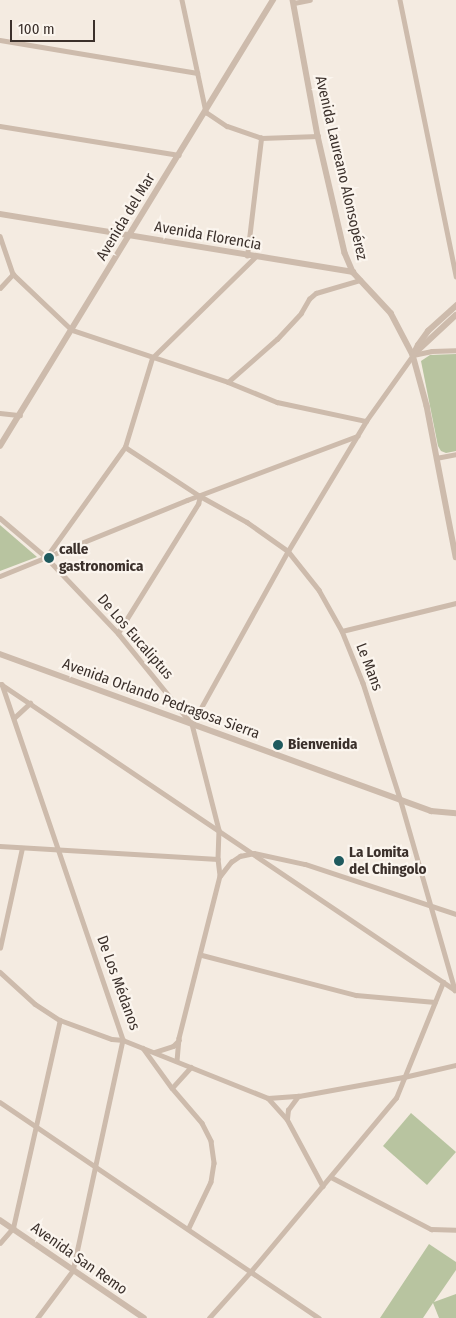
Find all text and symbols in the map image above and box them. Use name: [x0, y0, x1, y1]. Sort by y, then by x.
scale bar: [12, 10, 98, 42]
text: 100 m: [18, 20, 55, 38]
street label: Avenida Laureano Alonsopérez: [311, 74, 371, 262]
street label: Avenida del Mar: [93, 170, 159, 264]
street label: Avenida Florencia: [153, 218, 263, 254]
place label: calle gastronomica: [59, 540, 143, 575]
marker: calle gastronomica: [43, 552, 55, 564]
street label: De Los Eucaliptus: [93, 591, 177, 683]
street label: Le Mans: [352, 641, 386, 693]
street label: Avenida Orlando Pedragosa Sierra: [60, 655, 262, 743]
place label: Bienvenida: [288, 736, 358, 754]
marker: Bienvenida: [272, 739, 284, 751]
place label: La Lomita del Chingolo: [349, 843, 426, 878]
marker: La Lomita del Chingolo: [333, 855, 345, 867]
street label: De Los Médanos: [93, 933, 143, 1033]
street label: Avenida San Remo: [27, 1219, 131, 1299]

